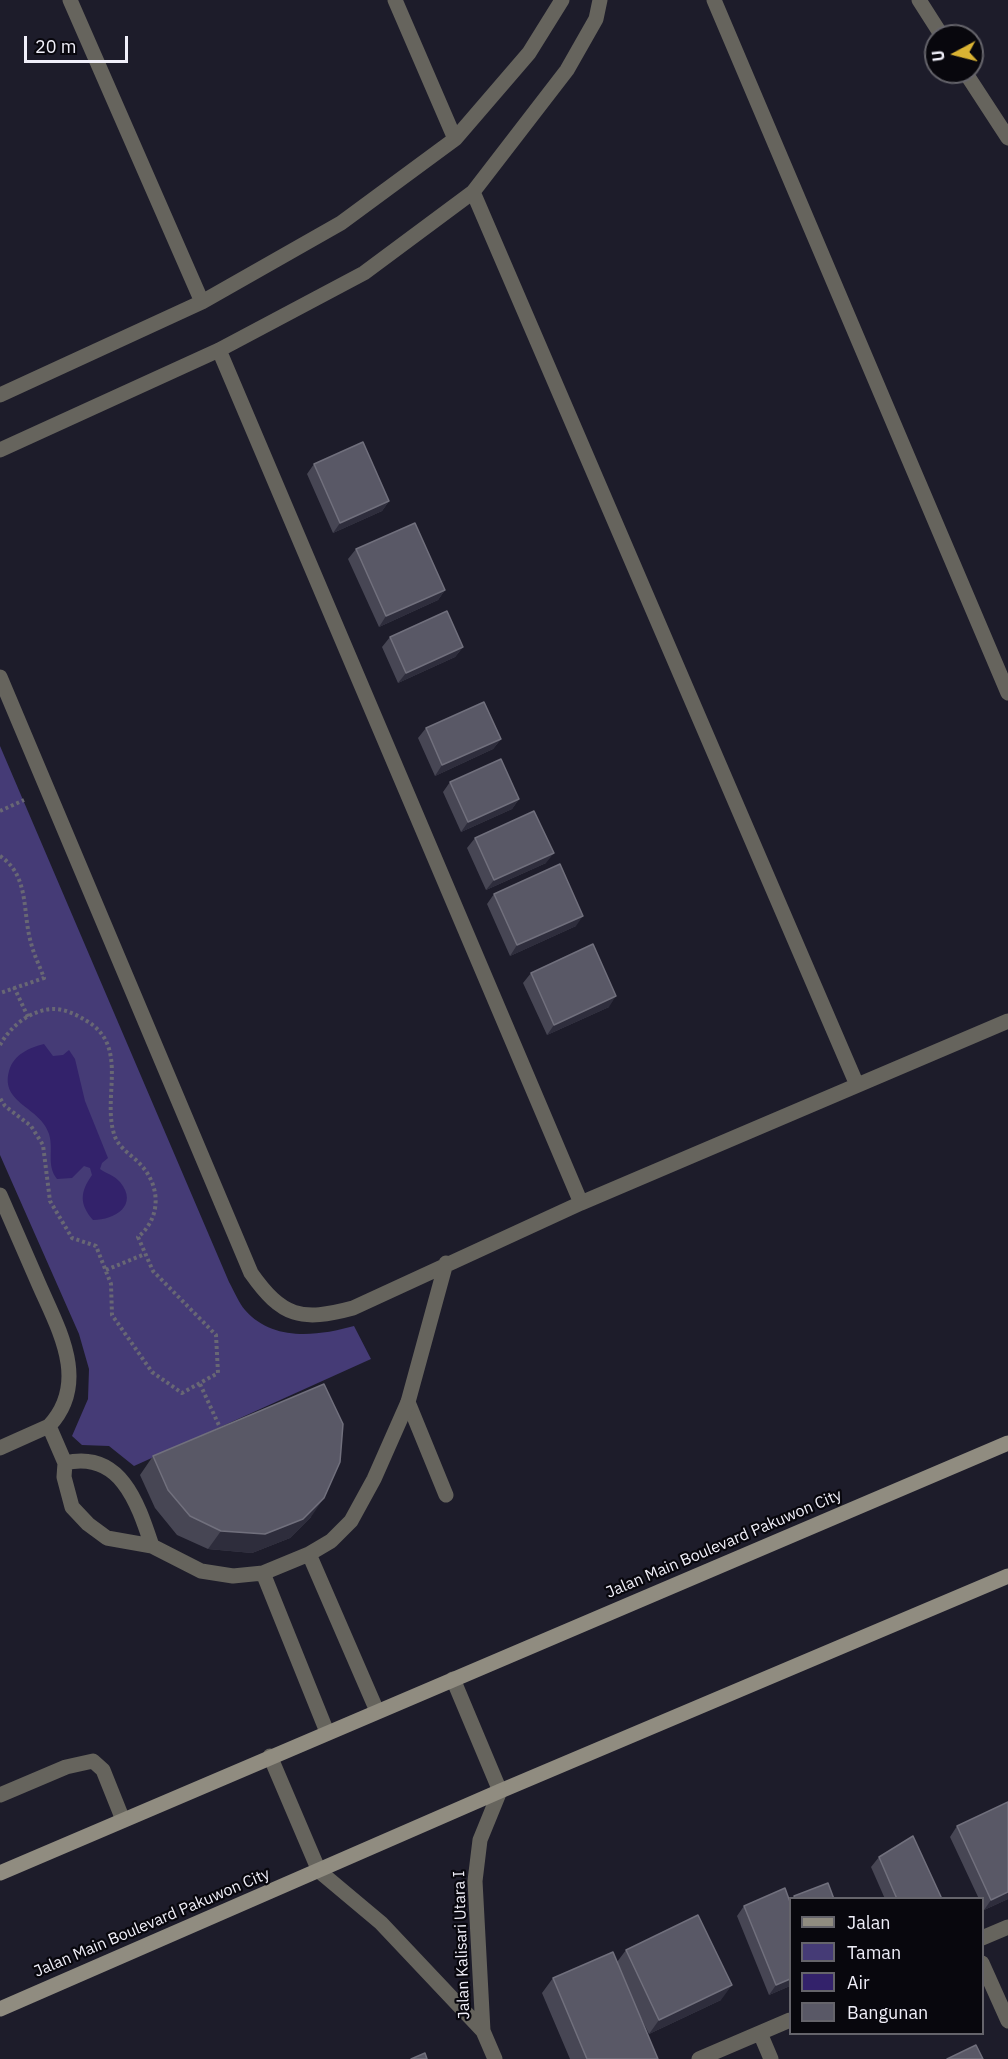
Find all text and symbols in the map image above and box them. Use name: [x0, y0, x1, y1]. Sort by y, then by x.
scale bar: [27, 24, 130, 62]
north arrow: [924, 24, 984, 84]
text: 20 m: [35, 35, 77, 58]
text: U: [928, 49, 949, 63]
street label: Jalan Main Boulevard Pakuwon City: [603, 1485, 845, 1603]
street label: Jalan Main Boulevard Pakuwon City: [31, 1864, 273, 1982]
street label: Jalan Kalisari Utara I: [450, 1870, 474, 2020]
legend: [789, 1897, 984, 2035]
text: Jalan: [847, 1911, 891, 1934]
text: Taman: [847, 1941, 901, 1964]
text: Air: [847, 1971, 870, 1994]
text: Bangunan: [847, 2001, 928, 2024]

